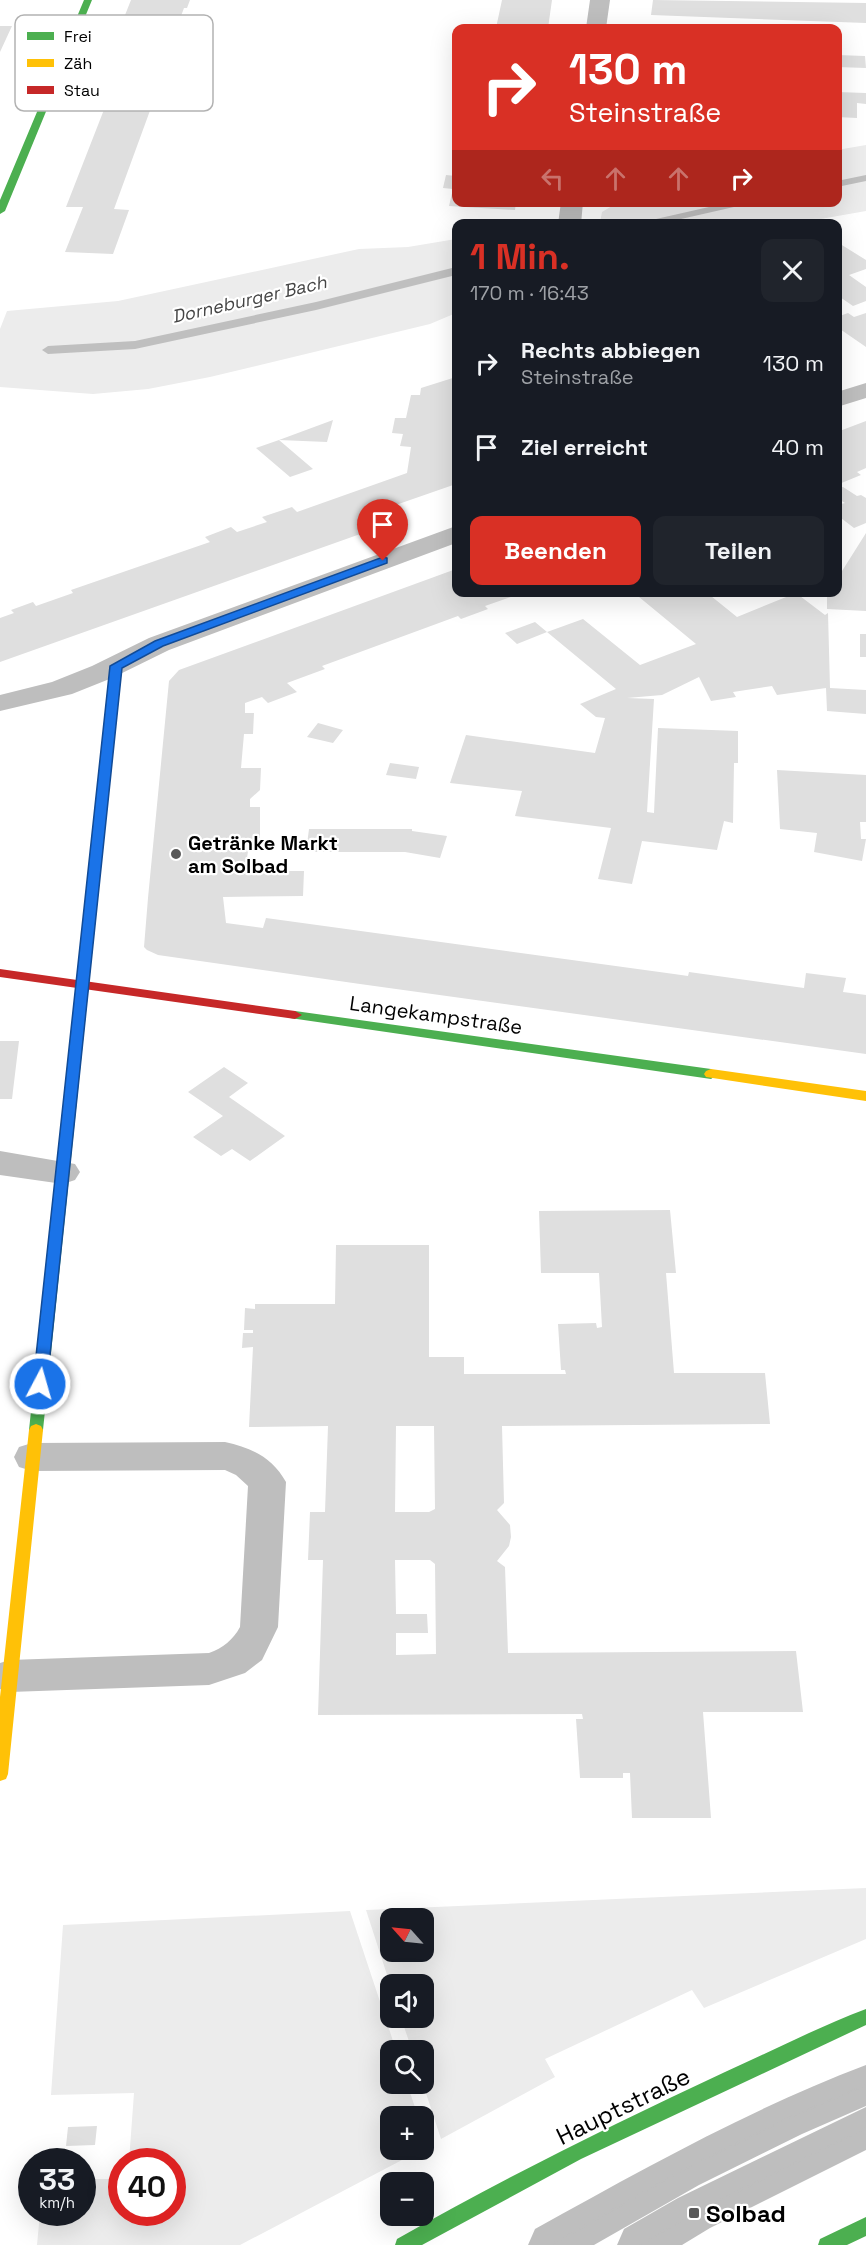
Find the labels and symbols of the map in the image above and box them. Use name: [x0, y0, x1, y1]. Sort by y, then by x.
legend: [15, 15, 213, 111]
text: Frei: [64, 26, 92, 47]
text: Zäh: [64, 53, 92, 74]
text: Stau: [64, 80, 100, 101]
water label: Dorneburger Bach: [169, 270, 330, 328]
pin: [357, 499, 408, 561]
place label: Getränke Markt am Solbad: [188, 830, 338, 879]
marker: Getränke Markt am Solbad: [169, 847, 183, 861]
street label: Langekampstraße: [348, 990, 524, 1040]
position arrow: [8, 1352, 72, 1416]
north arrow: [380, 1908, 434, 1962]
street label: Hauptstraße: [551, 2060, 695, 2152]
speed limit sign: 40: [108, 2148, 186, 2226]
place label: Solbad: [706, 2198, 786, 2229]
marker: Solbad: [687, 2206, 701, 2220]

